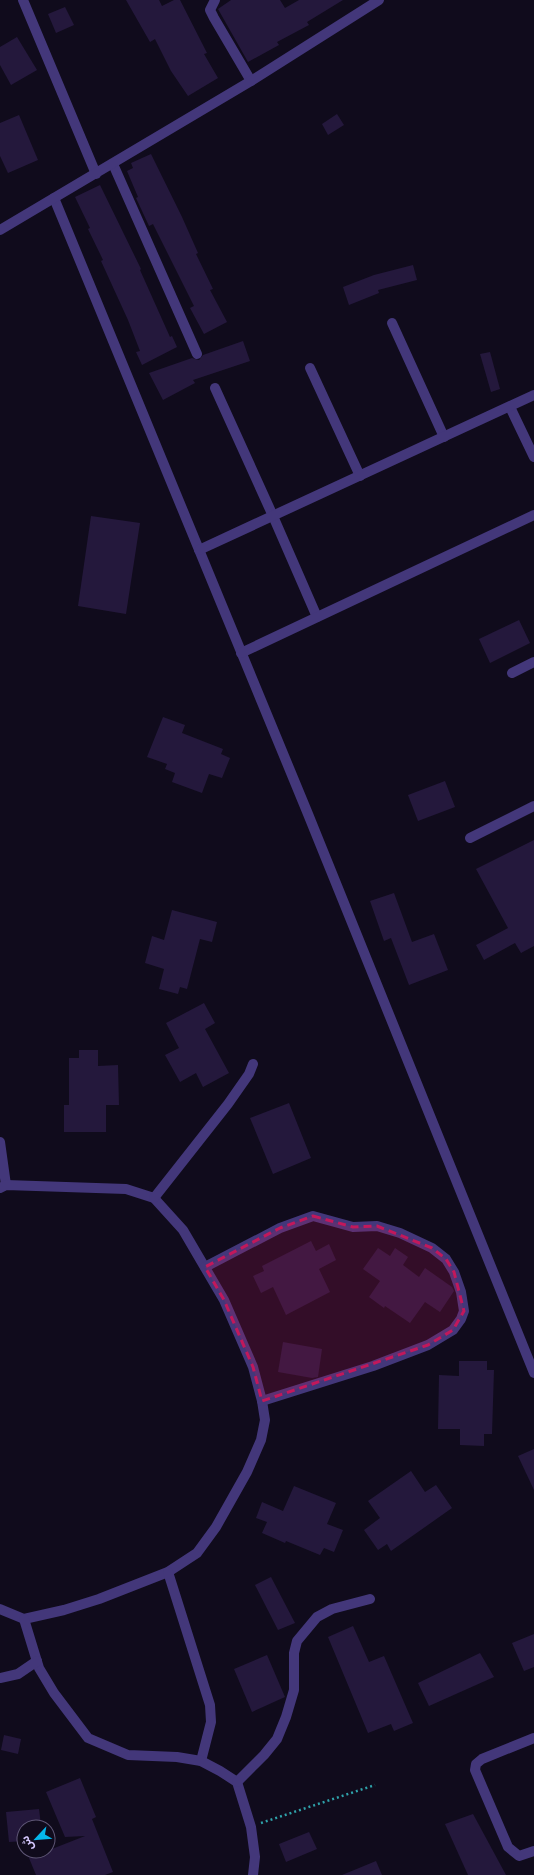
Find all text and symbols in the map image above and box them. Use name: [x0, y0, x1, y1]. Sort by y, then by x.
north arrow: [16, 1819, 56, 1859]
text: ش: [17, 1834, 37, 1854]

